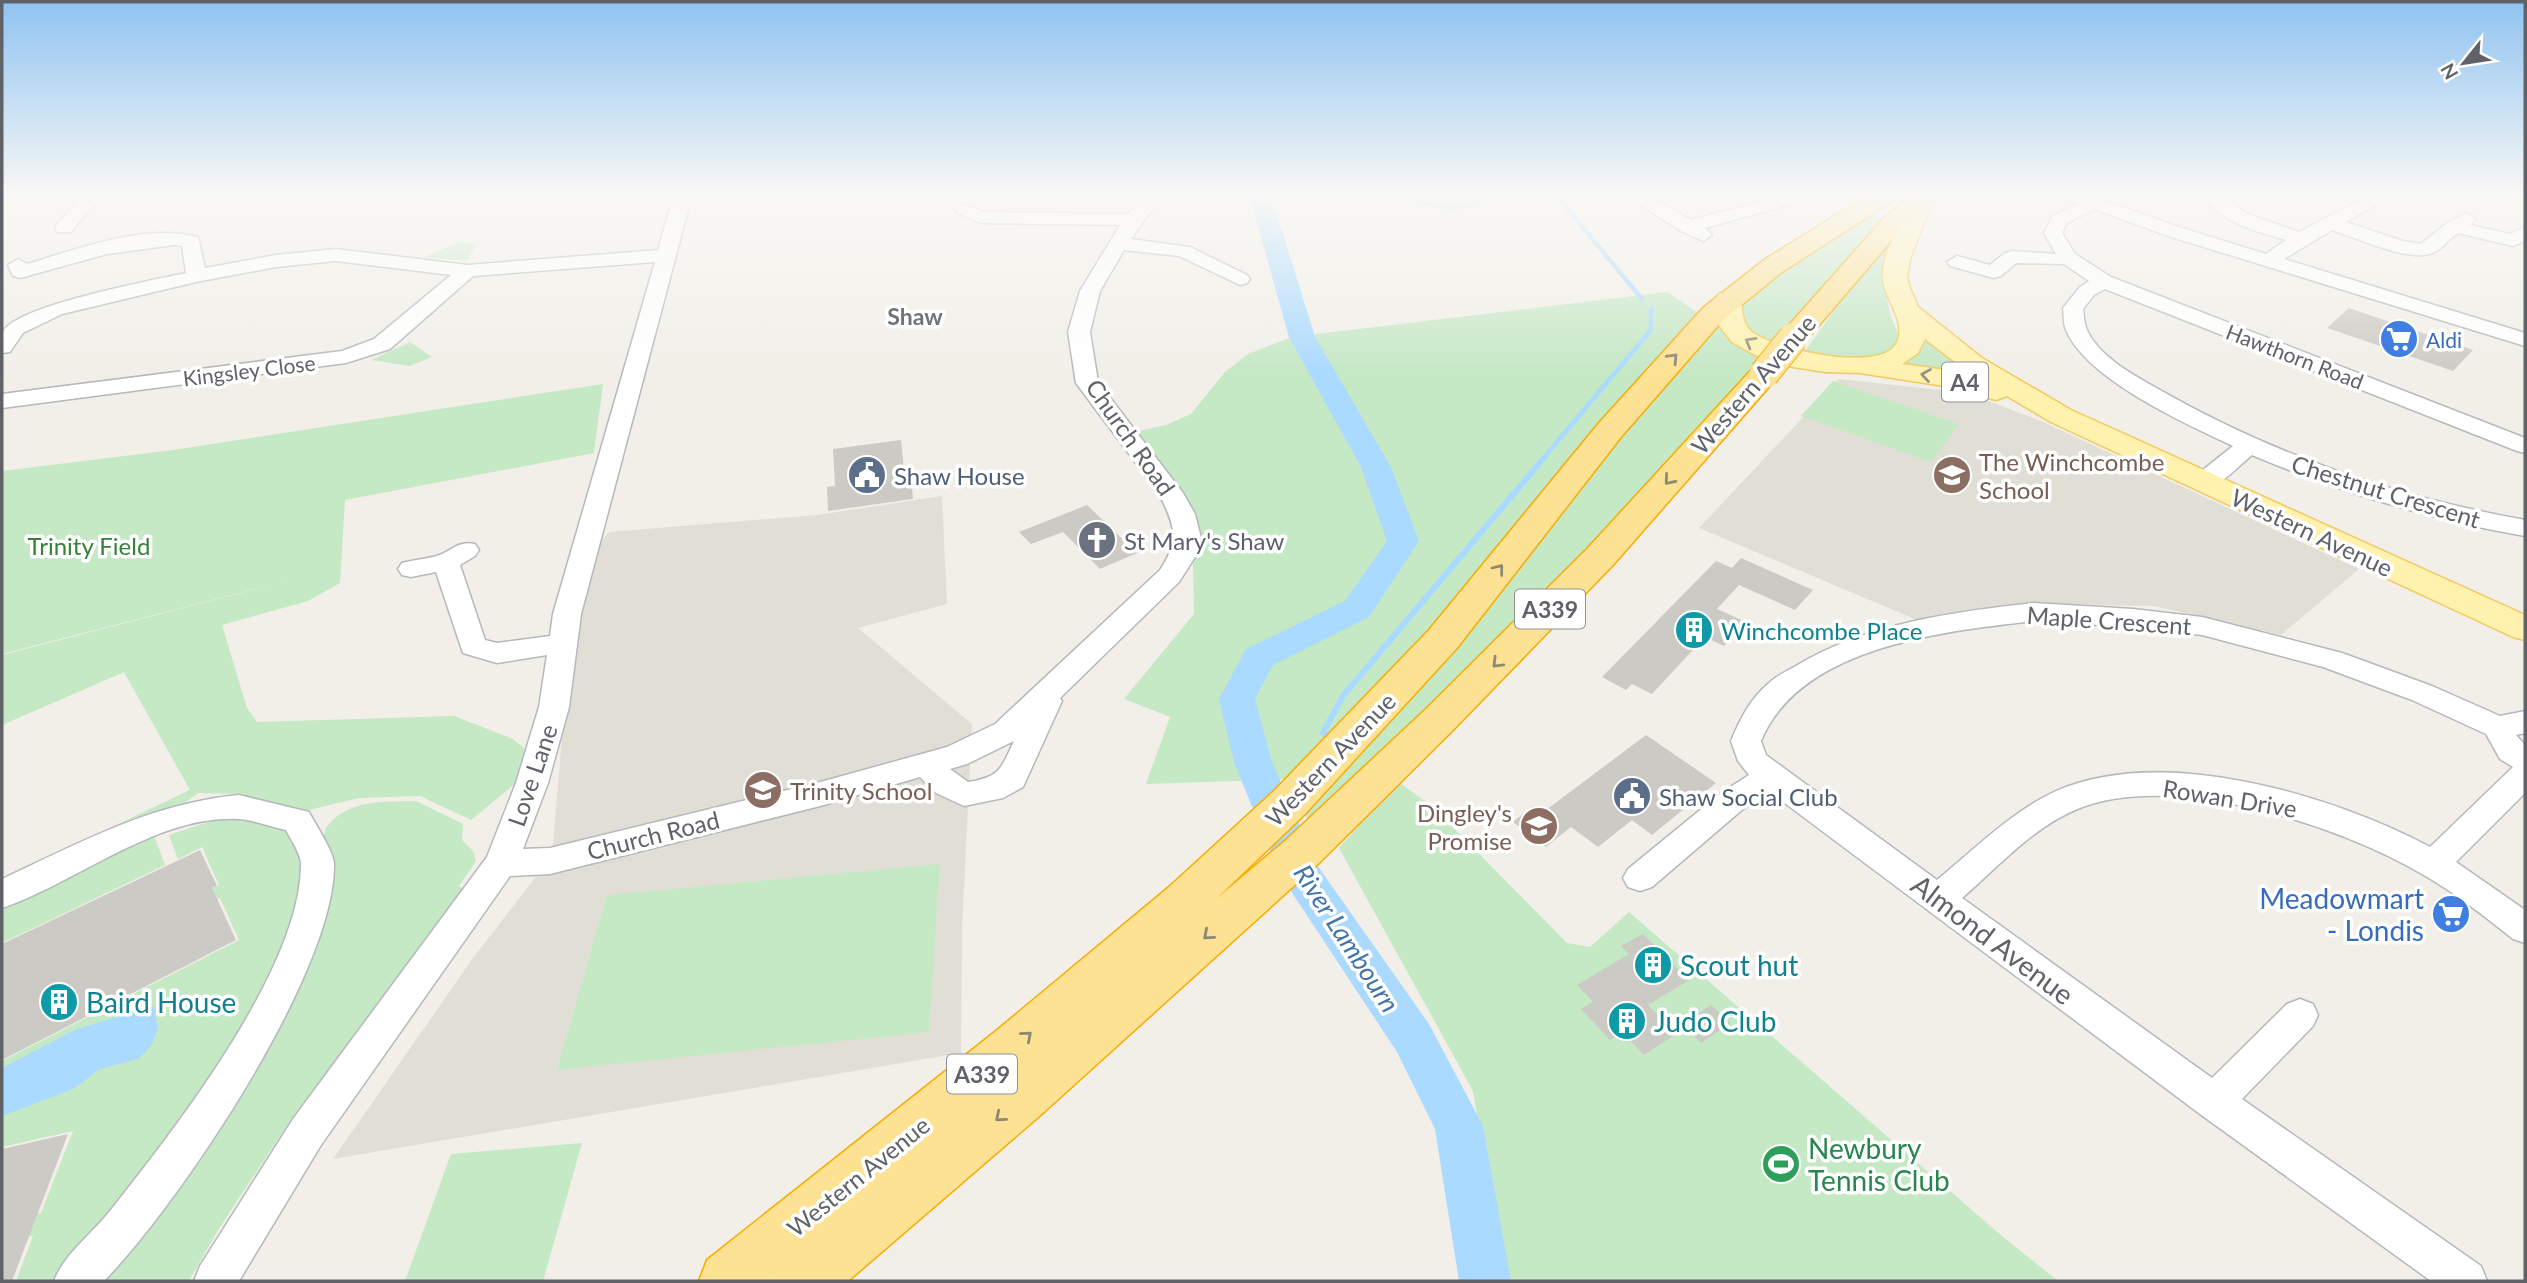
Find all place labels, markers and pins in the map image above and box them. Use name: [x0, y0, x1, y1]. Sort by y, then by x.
supermarket icon: Aldi: [2378, 318, 2420, 360]
place label: Aldi: [2426, 327, 2462, 352]
place label: The Winchcombe School: [1979, 447, 2164, 504]
public building icon: Shaw House: [846, 454, 888, 496]
school or university icon: The Winchcombe School: [1931, 454, 1973, 496]
place label: Shaw House: [894, 461, 1025, 490]
church icon: St Mary's Shaw: [1076, 519, 1118, 561]
place label: St Mary's Shaw: [1124, 526, 1284, 555]
building icon: Winchcombe Place: [1673, 609, 1715, 651]
place label: Winchcombe Place: [1721, 616, 1922, 645]
school or university icon: Trinity School: [742, 769, 784, 811]
public building icon: Shaw Social Club: [1611, 775, 1653, 817]
place label: Trinity School: [790, 776, 932, 805]
place label: Shaw Social Club: [1659, 782, 1838, 811]
place label: Dingley's Promise: [1417, 798, 1512, 855]
school or university icon: Dingley's Promise: [1518, 805, 1560, 847]
place label: Meadowmart - Londis: [2259, 881, 2424, 947]
supermarket icon: Meadowmart - Londis: [2430, 893, 2472, 935]
building icon: Scout hut: [1632, 944, 1674, 986]
place label: Scout hut: [1680, 948, 1798, 982]
building icon: Baird House: [38, 981, 80, 1023]
place label: Baird House: [86, 985, 236, 1019]
building icon: Judo Club: [1606, 1000, 1648, 1042]
place label: Judo Club: [1654, 1004, 1776, 1038]
place label: Newbury Tennis Club: [1808, 1131, 1950, 1197]
sports icon: Newbury Tennis Club: [1760, 1143, 1802, 1185]

